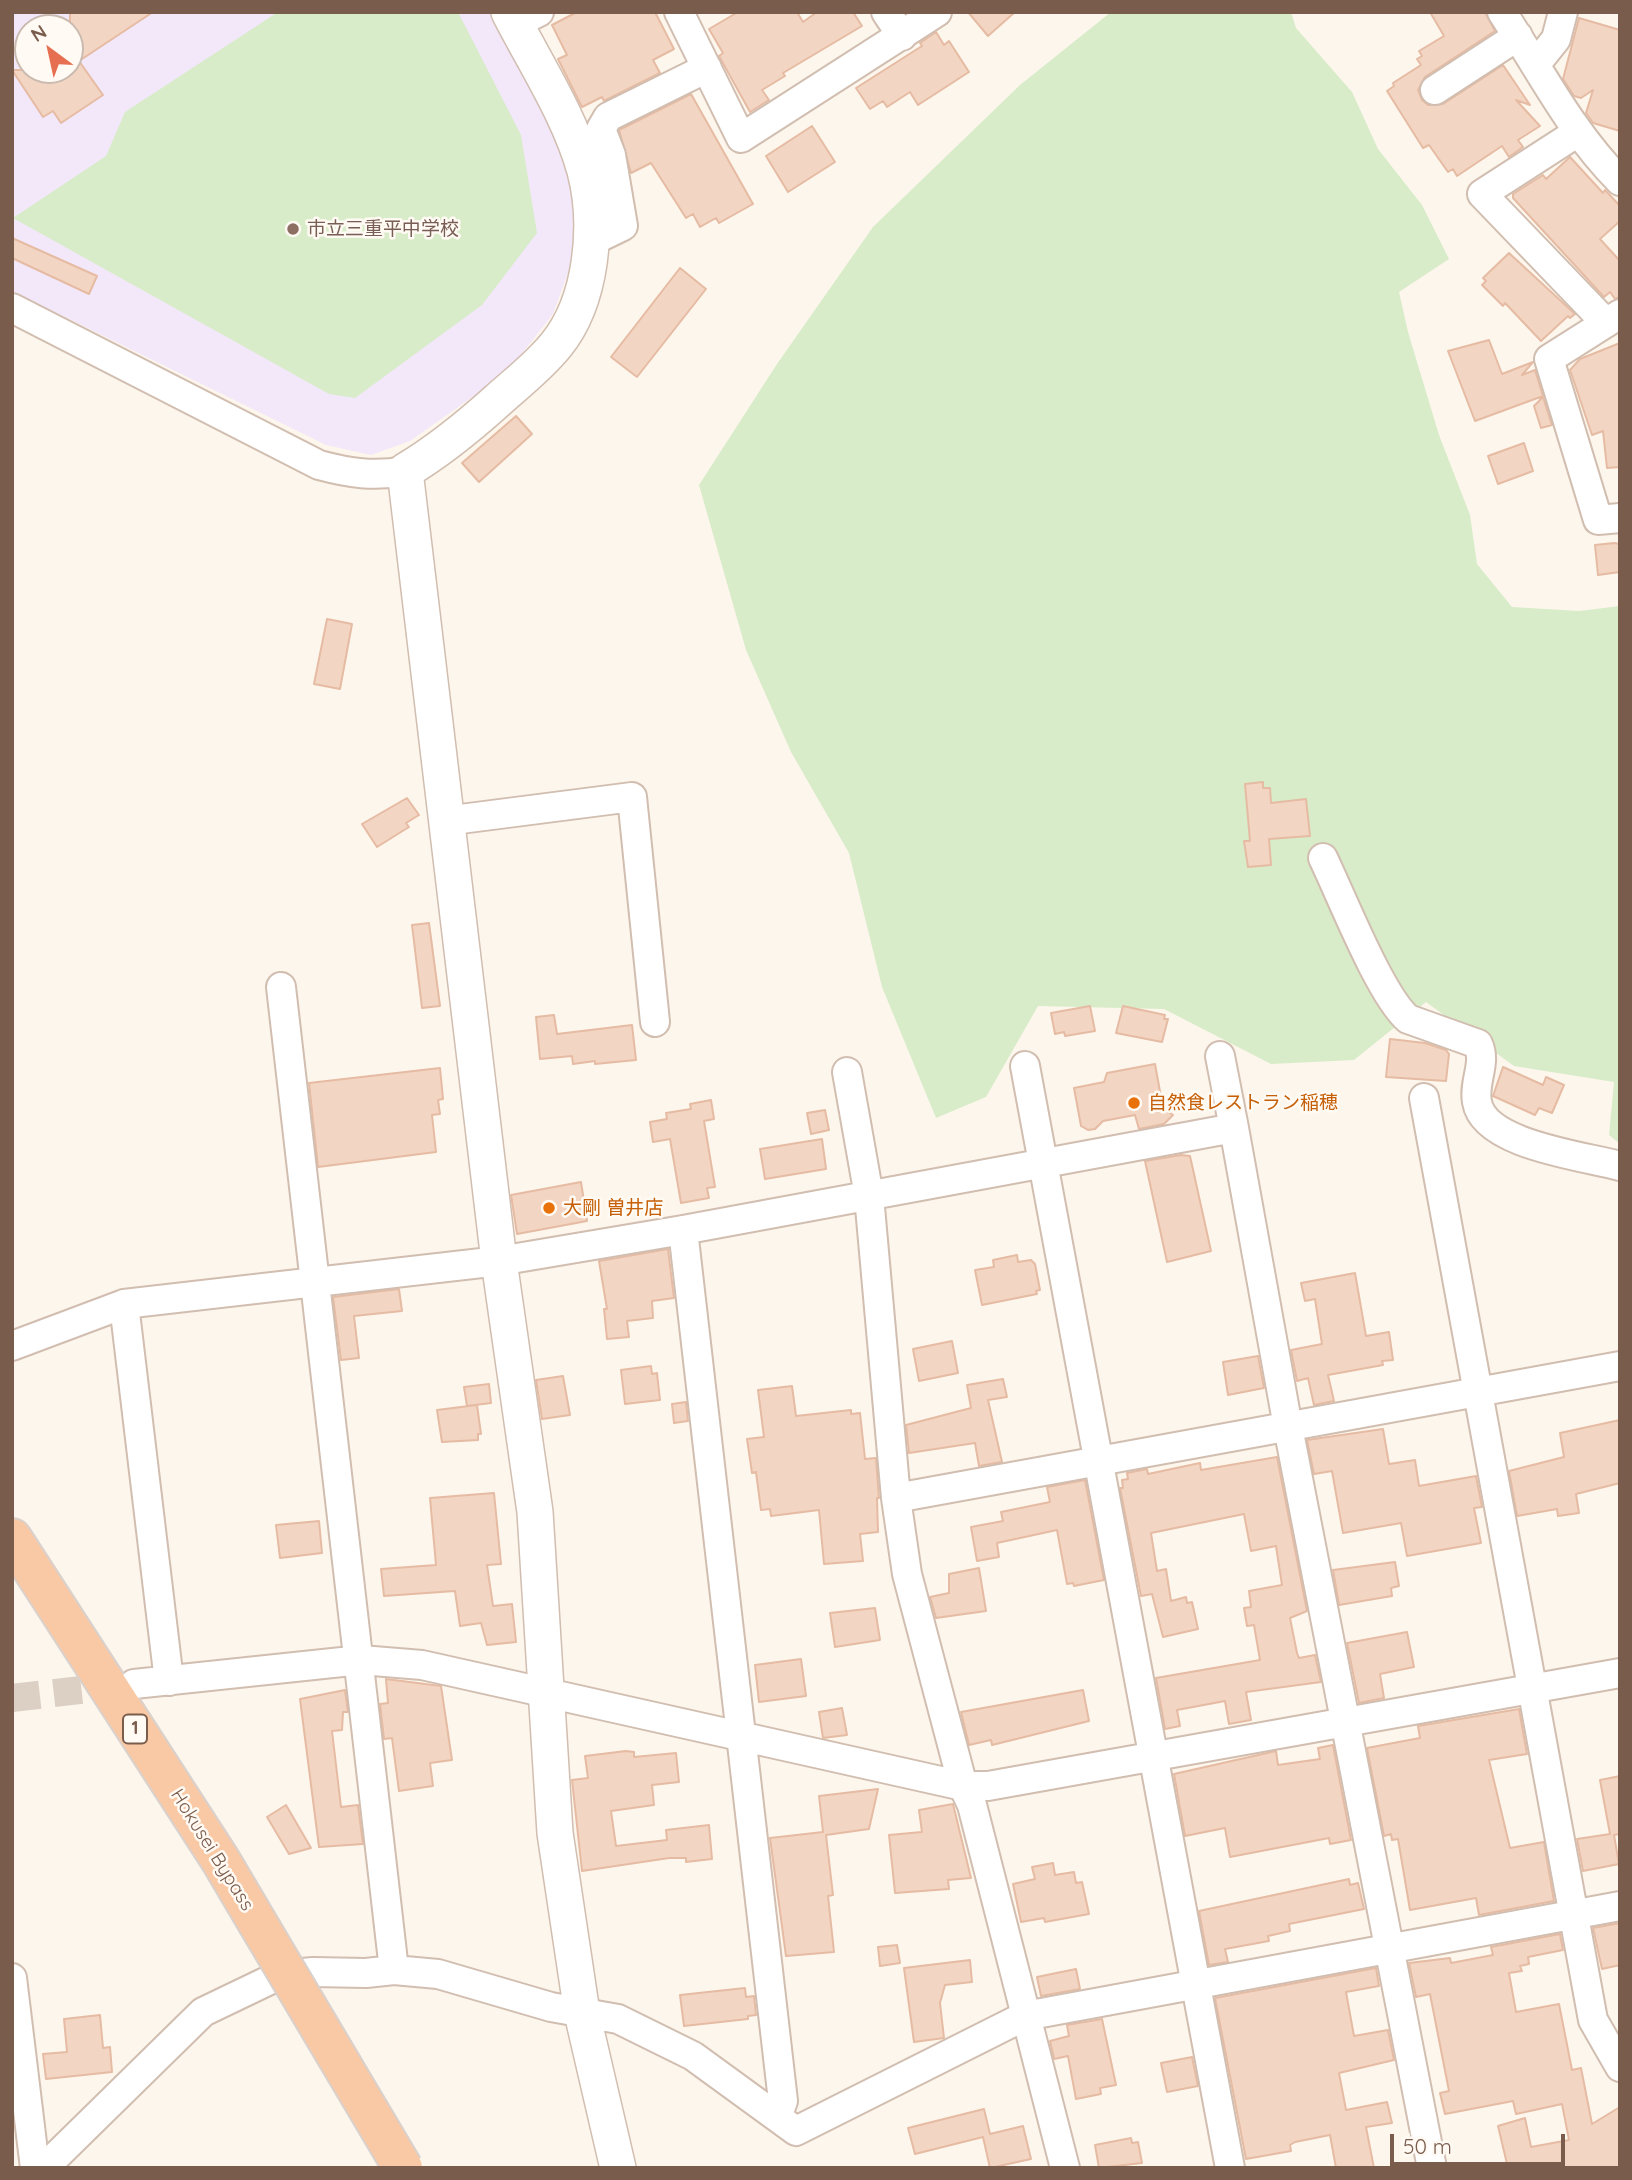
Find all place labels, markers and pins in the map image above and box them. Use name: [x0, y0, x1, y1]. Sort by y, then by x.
place label: 市立三重平中学校: [307, 218, 459, 240]
marker: 市立三重平中学校: [285, 221, 301, 237]
place label: 自然食レストラン稲穂: [1148, 1092, 1338, 1114]
marker: 自然食レストラン稲穂: [1126, 1095, 1142, 1111]
place label: 大剛 曽井店: [563, 1197, 663, 1219]
marker: 大剛 曽井店: [541, 1200, 557, 1216]

